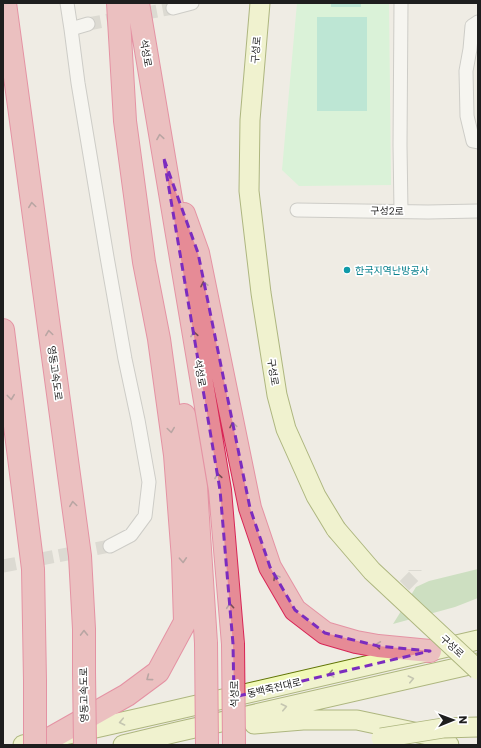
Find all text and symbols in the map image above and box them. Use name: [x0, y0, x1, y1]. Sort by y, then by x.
street label: 구성로: [247, 36, 265, 64]
street label: 석성로: [136, 38, 156, 68]
one-way arrow: [157, 134, 165, 140]
one-way arrow: [28, 202, 37, 208]
street label: 구성2로: [370, 203, 404, 219]
place label: 한국지역난방공사: [355, 263, 429, 278]
marker: 한국지역난방공사: [342, 265, 352, 275]
one-way arrow: [201, 281, 209, 287]
one-way arrow: [45, 330, 54, 337]
one-way arrow: [190, 331, 199, 337]
street label: 영동고속도로: [44, 345, 66, 401]
street label: 구성로: [263, 357, 283, 387]
street label: 석성로: [190, 358, 210, 388]
one-way arrow: [6, 394, 15, 400]
one-way arrow: [230, 422, 238, 428]
one-way arrow: [166, 427, 175, 433]
one-way arrow: [214, 473, 223, 479]
one-way arrow: [68, 501, 77, 507]
one-way arrow: [179, 557, 188, 563]
one-way arrow: [274, 574, 281, 581]
one-way arrow: [226, 603, 235, 609]
one-way arrow: [80, 630, 88, 636]
street label: 구성로: [437, 631, 467, 661]
one-way arrow: [375, 641, 381, 650]
street label: 영동고속도로: [76, 667, 92, 723]
one-way arrow: [328, 670, 334, 678]
one-way arrow: [146, 674, 153, 681]
street label: 동백죽전대로: [245, 674, 303, 702]
one-way arrow: [408, 675, 414, 683]
street label: 석성로: [227, 680, 242, 708]
north arrow: [433, 700, 473, 740]
one-way arrow: [281, 704, 287, 712]
text: N: [455, 716, 471, 724]
one-way arrow: [119, 718, 126, 726]

